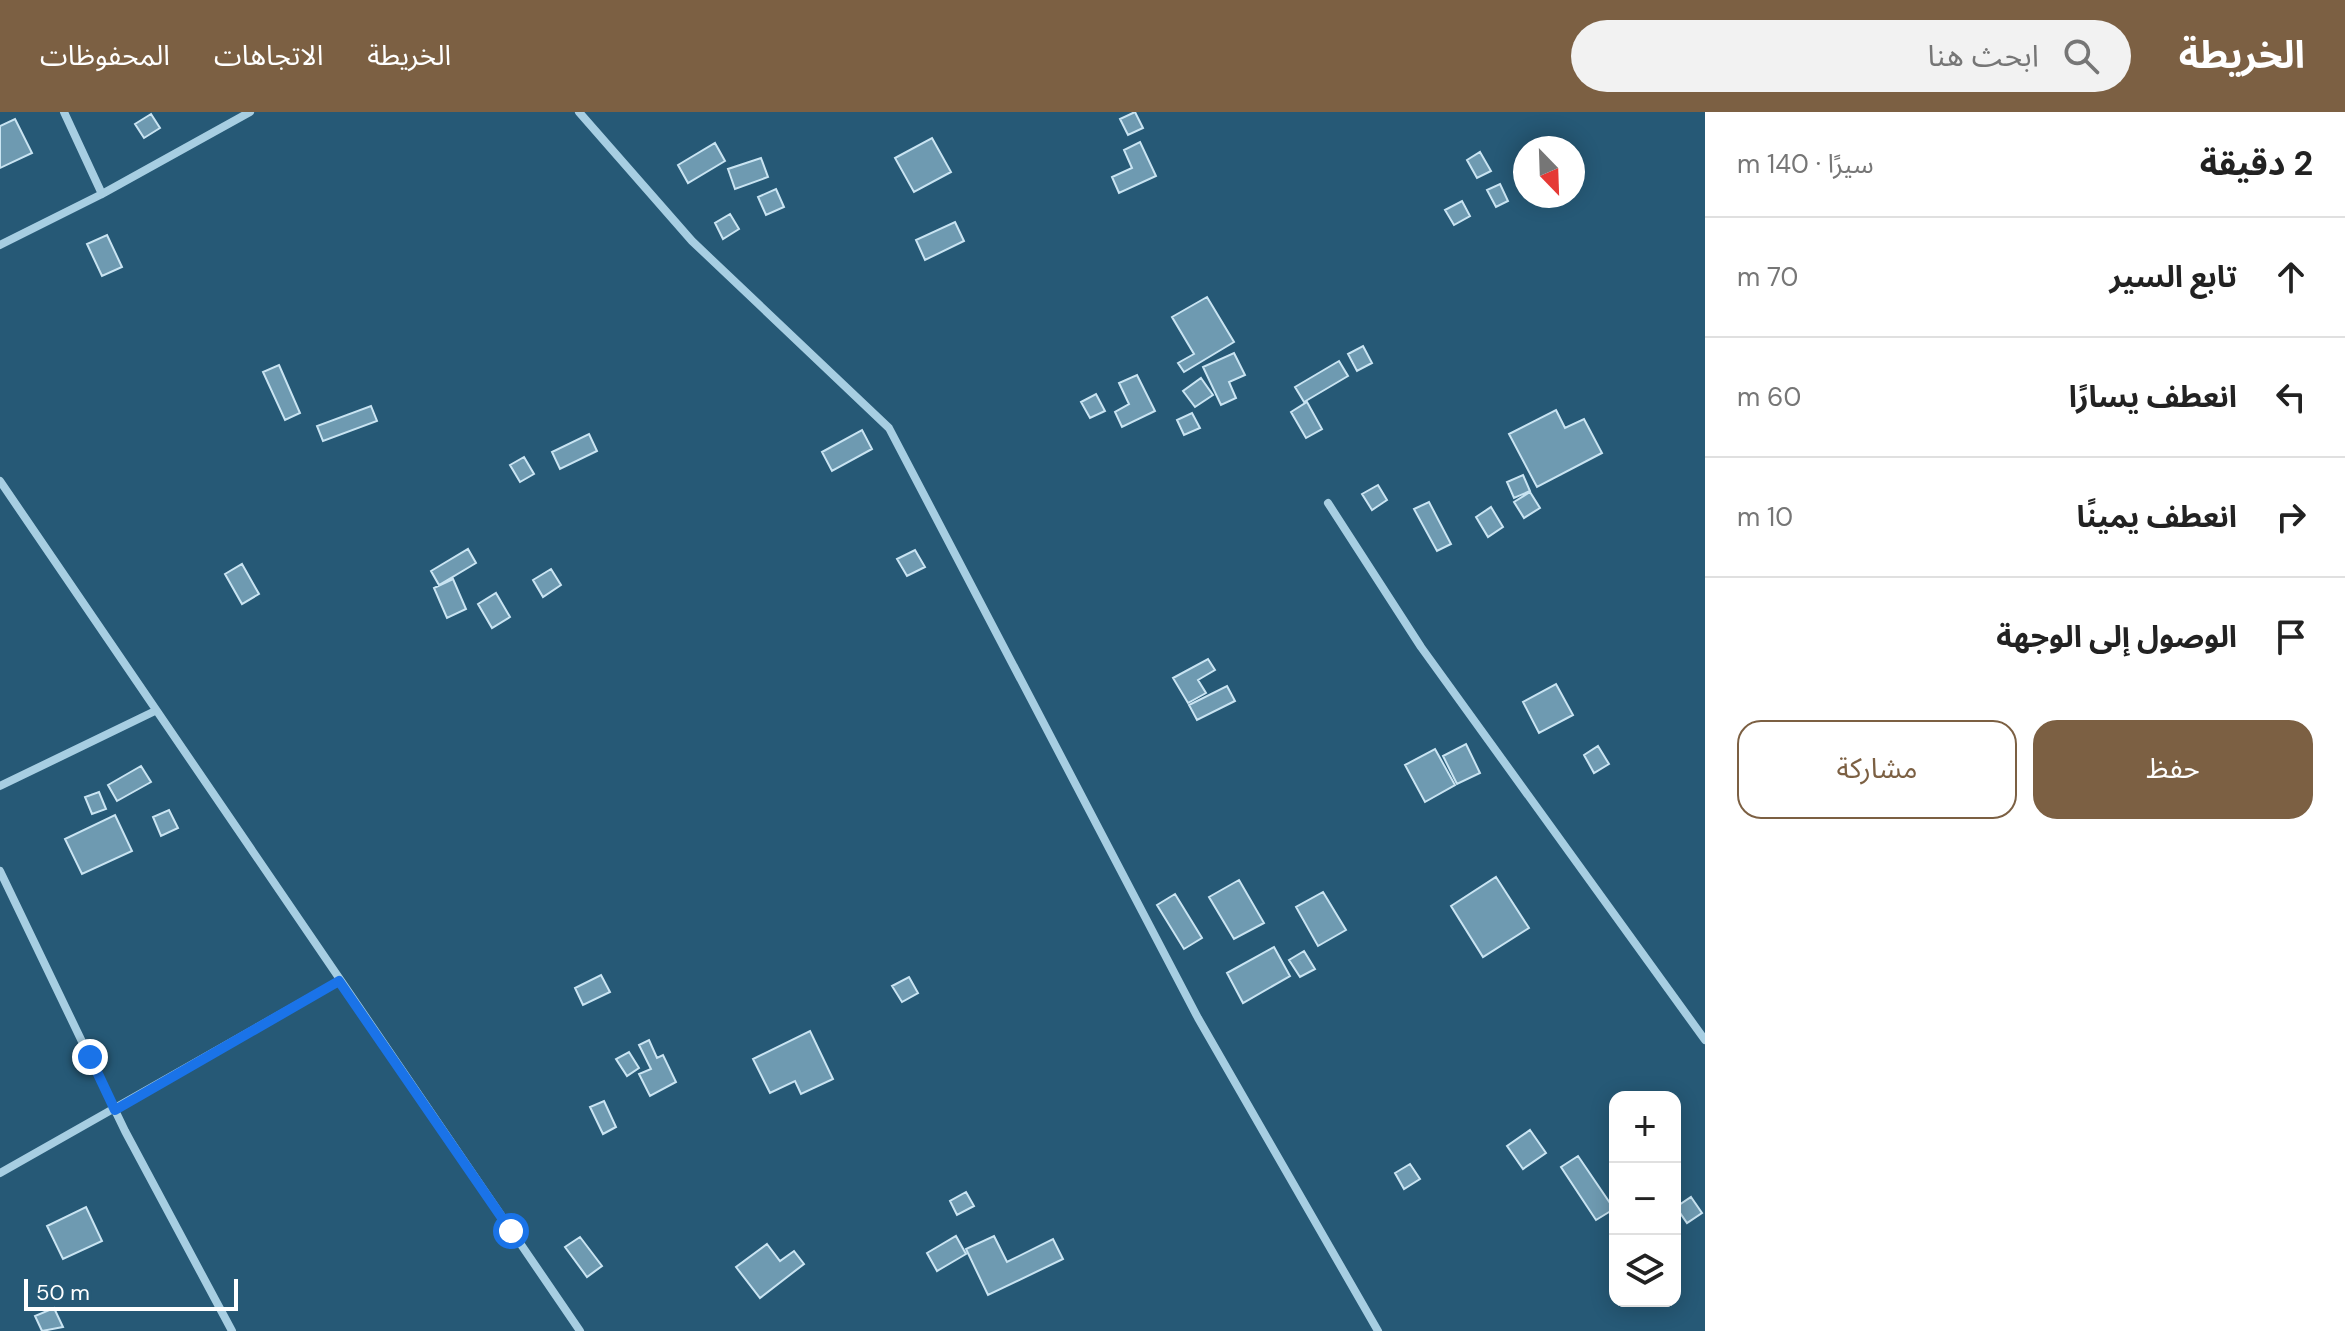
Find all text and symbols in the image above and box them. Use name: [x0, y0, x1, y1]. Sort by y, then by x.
search box: [1571, 20, 2131, 92]
text: الخريطة: [2179, 30, 2305, 80]
icon: search: [2059, 34, 2103, 78]
text: ابحث هنا: [1927, 36, 2039, 75]
text: المحفوظات: [40, 37, 170, 74]
text: الاتجاهات: [214, 37, 323, 74]
text: الخريطة: [367, 37, 451, 74]
north arrow: [1513, 136, 1585, 208]
text: 2 دقيقة: [2200, 141, 2313, 186]
text: سيرًا · 140 m: [1737, 147, 1874, 181]
icon: ahead: [2269, 255, 2313, 299]
text: تابع السير: [2110, 257, 2237, 296]
text: 70 m: [1737, 260, 1798, 294]
icon: left: [2269, 375, 2313, 419]
text: انعطف يسارًا: [2069, 377, 2237, 416]
text: 60 m: [1737, 380, 1801, 414]
icon: right: [2269, 495, 2313, 539]
text: انعطف يمينًا: [2077, 497, 2237, 536]
text: 10 m: [1737, 500, 1793, 534]
icon: arrive: [2269, 615, 2313, 659]
text: الوصول إلى الوجهة: [1996, 617, 2237, 656]
button: مشاركة: [1737, 720, 2017, 819]
button: حفظ: [2033, 720, 2313, 819]
route end: [72, 1039, 108, 1075]
map controls: [1609, 1091, 1681, 1307]
button: +: [1609, 1091, 1681, 1163]
button: −: [1609, 1163, 1681, 1235]
route start: [493, 1213, 529, 1249]
button: layers: [1609, 1235, 1681, 1307]
scale bar: [24, 1275, 238, 1311]
text: 50 m: [36, 1278, 90, 1307]

